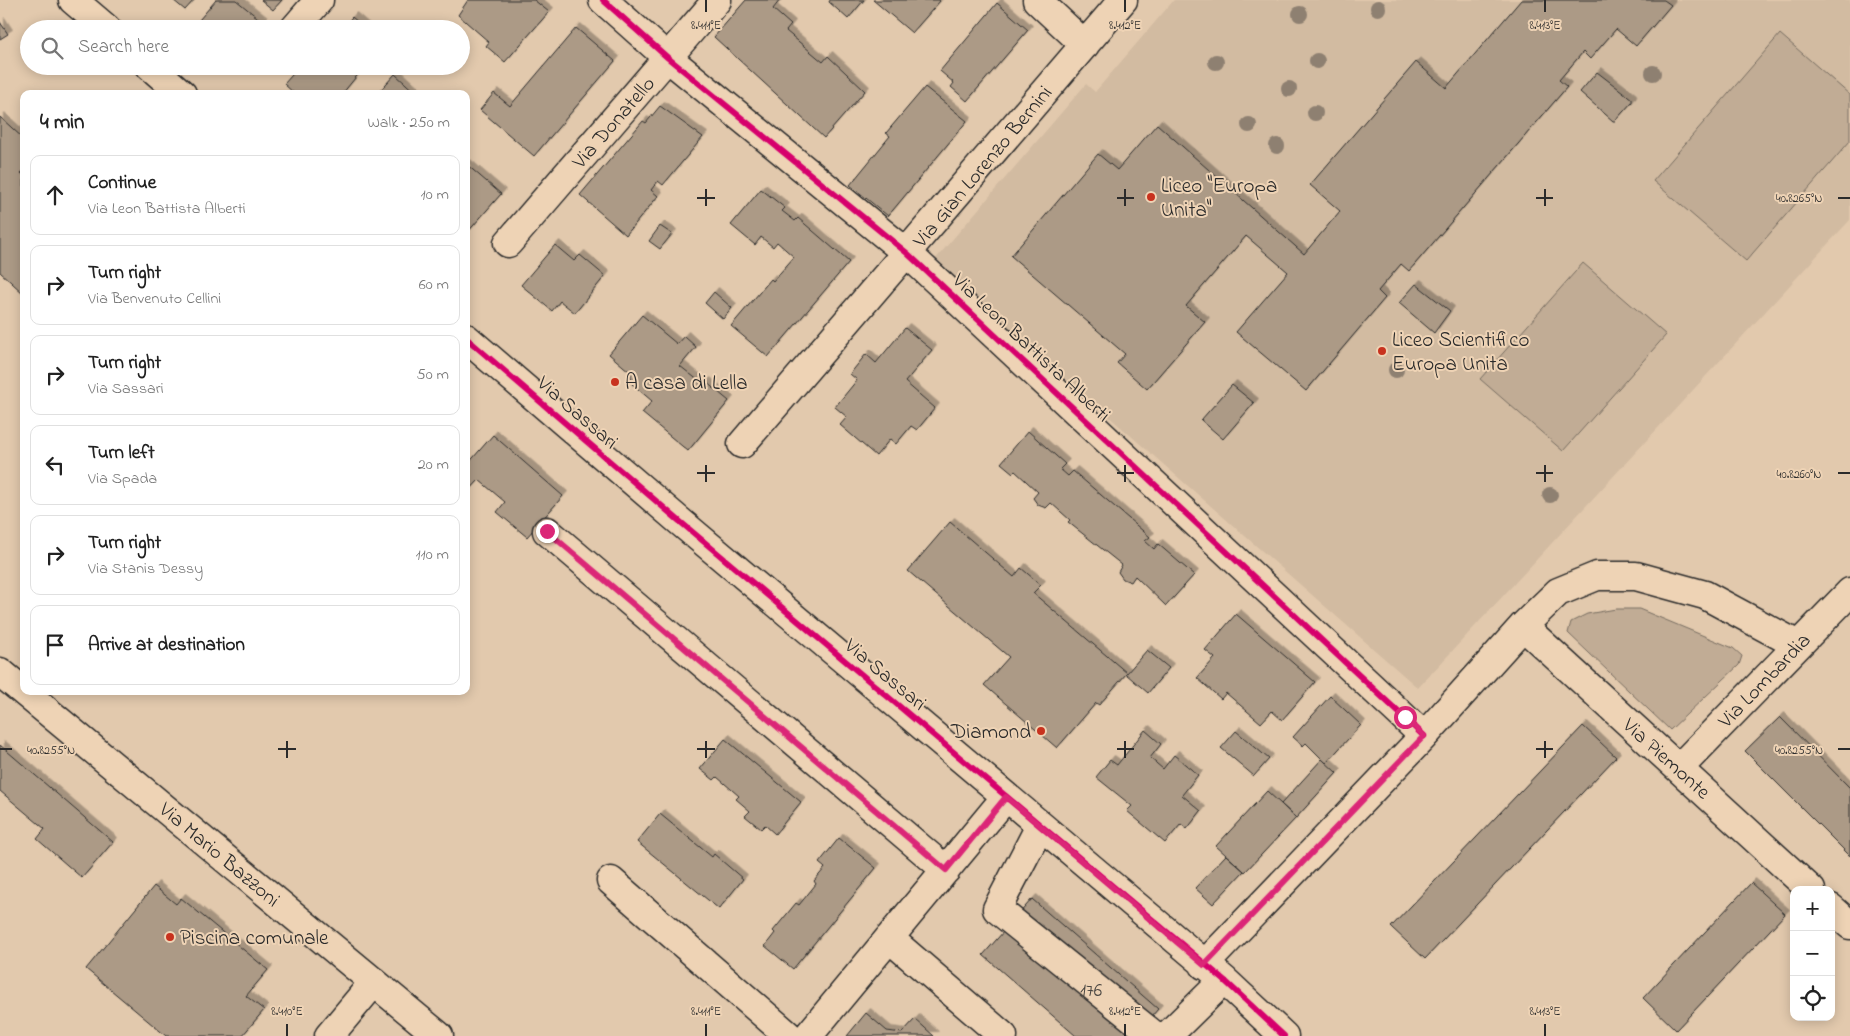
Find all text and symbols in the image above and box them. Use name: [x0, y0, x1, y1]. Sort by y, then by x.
text: 8.411°E: [691, 17, 721, 35]
text: 8.412°E: [1109, 17, 1141, 35]
text: 8.413°E: [1529, 17, 1561, 35]
search box: [20, 20, 470, 75]
icon: search: [38, 34, 66, 62]
text: Search here: [78, 34, 169, 61]
street label: Via Donatello: [565, 70, 663, 177]
street label: Via Gian Lorenzo Bernini: [906, 80, 1060, 256]
text: 4 min: [40, 108, 84, 138]
text: Walk · 250 m: [367, 111, 450, 135]
text: Continue: [88, 170, 156, 197]
place label: Liceo "Europa Unita": [1161, 172, 1277, 226]
icon: ahead: [41, 181, 69, 209]
text: 10 m: [421, 183, 449, 207]
text: 40.8265°N: [1776, 190, 1822, 208]
marker: Liceo "Europa Unita": [1145, 191, 1157, 203]
text: Via Leon Battista Alberti: [88, 197, 246, 221]
text: Turn right: [88, 260, 161, 287]
street label: Via Leon Battista Alberti: [944, 266, 1117, 430]
icon: right: [41, 271, 69, 299]
text: 60 m: [419, 273, 449, 297]
text: Via Benvenuto Cellini: [88, 287, 221, 311]
place label: Liceo Scientifico Europa Unita: [1392, 326, 1529, 380]
marker: Liceo Scientifico Europa Unita: [1376, 345, 1388, 357]
text: Turn right: [88, 350, 161, 377]
icon: right: [41, 361, 69, 389]
text: 50 m: [417, 363, 449, 387]
street label: Via Sassari: [529, 369, 624, 457]
place label: A casa di Lella: [625, 369, 748, 399]
marker: A casa di Lella: [609, 376, 621, 388]
text: Via Sassari: [88, 377, 164, 401]
text: Turn left: [88, 440, 155, 467]
icon: left: [41, 451, 69, 479]
text: 20 m: [418, 453, 449, 477]
text: 40.8260°N: [1777, 466, 1821, 484]
text: Via Spada: [88, 467, 157, 491]
route end: [536, 520, 559, 543]
text: Turn right: [88, 530, 161, 557]
icon: right: [41, 541, 69, 569]
text: 110 m: [415, 543, 449, 567]
text: Via Stanis Dessy: [88, 557, 203, 581]
street label: Via Lombardia: [1712, 627, 1819, 736]
icon: arrive: [41, 631, 69, 659]
text: Arrive at destination: [88, 632, 245, 659]
street label: Via Sassari: [836, 632, 932, 719]
route start: [1394, 706, 1417, 729]
street label: Via Piemonte: [1614, 711, 1717, 808]
place label: Diamond: [950, 718, 1031, 748]
marker: Diamond: [1035, 725, 1047, 737]
text: 40.8255°N: [27, 742, 75, 760]
text: 40.8255°N: [1775, 742, 1823, 760]
street label: Via Mario Bazzoni: [151, 795, 286, 915]
map controls: [1790, 886, 1835, 1021]
button: +: [1790, 886, 1835, 931]
place label: Piscina comunale: [180, 924, 329, 954]
marker: Piscina comunale: [164, 931, 176, 943]
button: −: [1790, 931, 1835, 976]
button: locate: [1790, 976, 1835, 1021]
house number: 176: [1080, 978, 1102, 1005]
text: 8.410°E: [271, 1003, 303, 1021]
text: 8.411°E: [691, 1003, 721, 1021]
text: 8.412°E: [1109, 1003, 1141, 1021]
text: 8.413°E: [1529, 1003, 1561, 1021]

